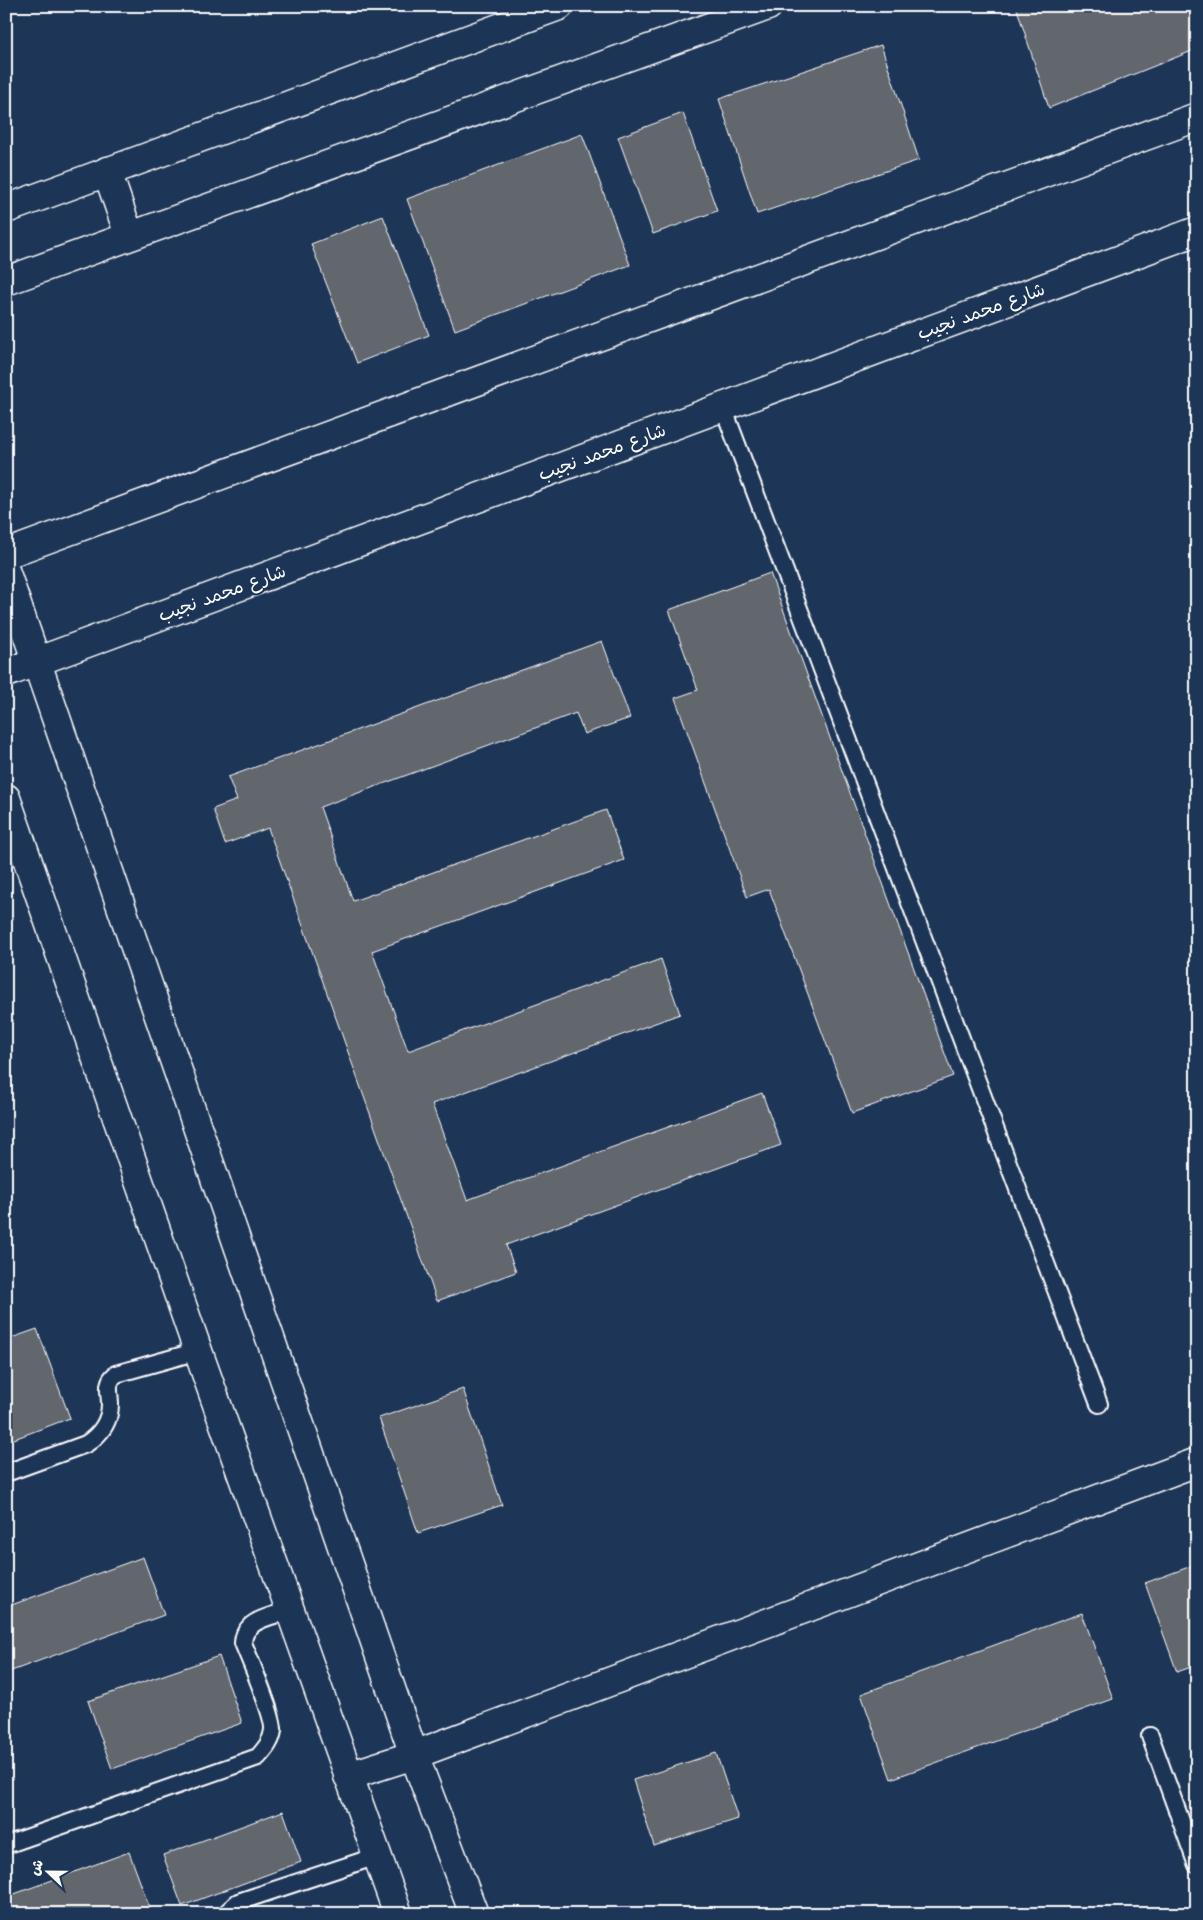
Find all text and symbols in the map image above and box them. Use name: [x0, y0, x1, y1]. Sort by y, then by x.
street label: شارع محمد نجيب: [914, 277, 1048, 345]
street label: شارع محمد نجيب: [535, 418, 669, 486]
street label: شارع محمد نجيب: [155, 559, 289, 627]
north arrow: [22, 1848, 72, 1898]
text: ش: [25, 1857, 47, 1878]

